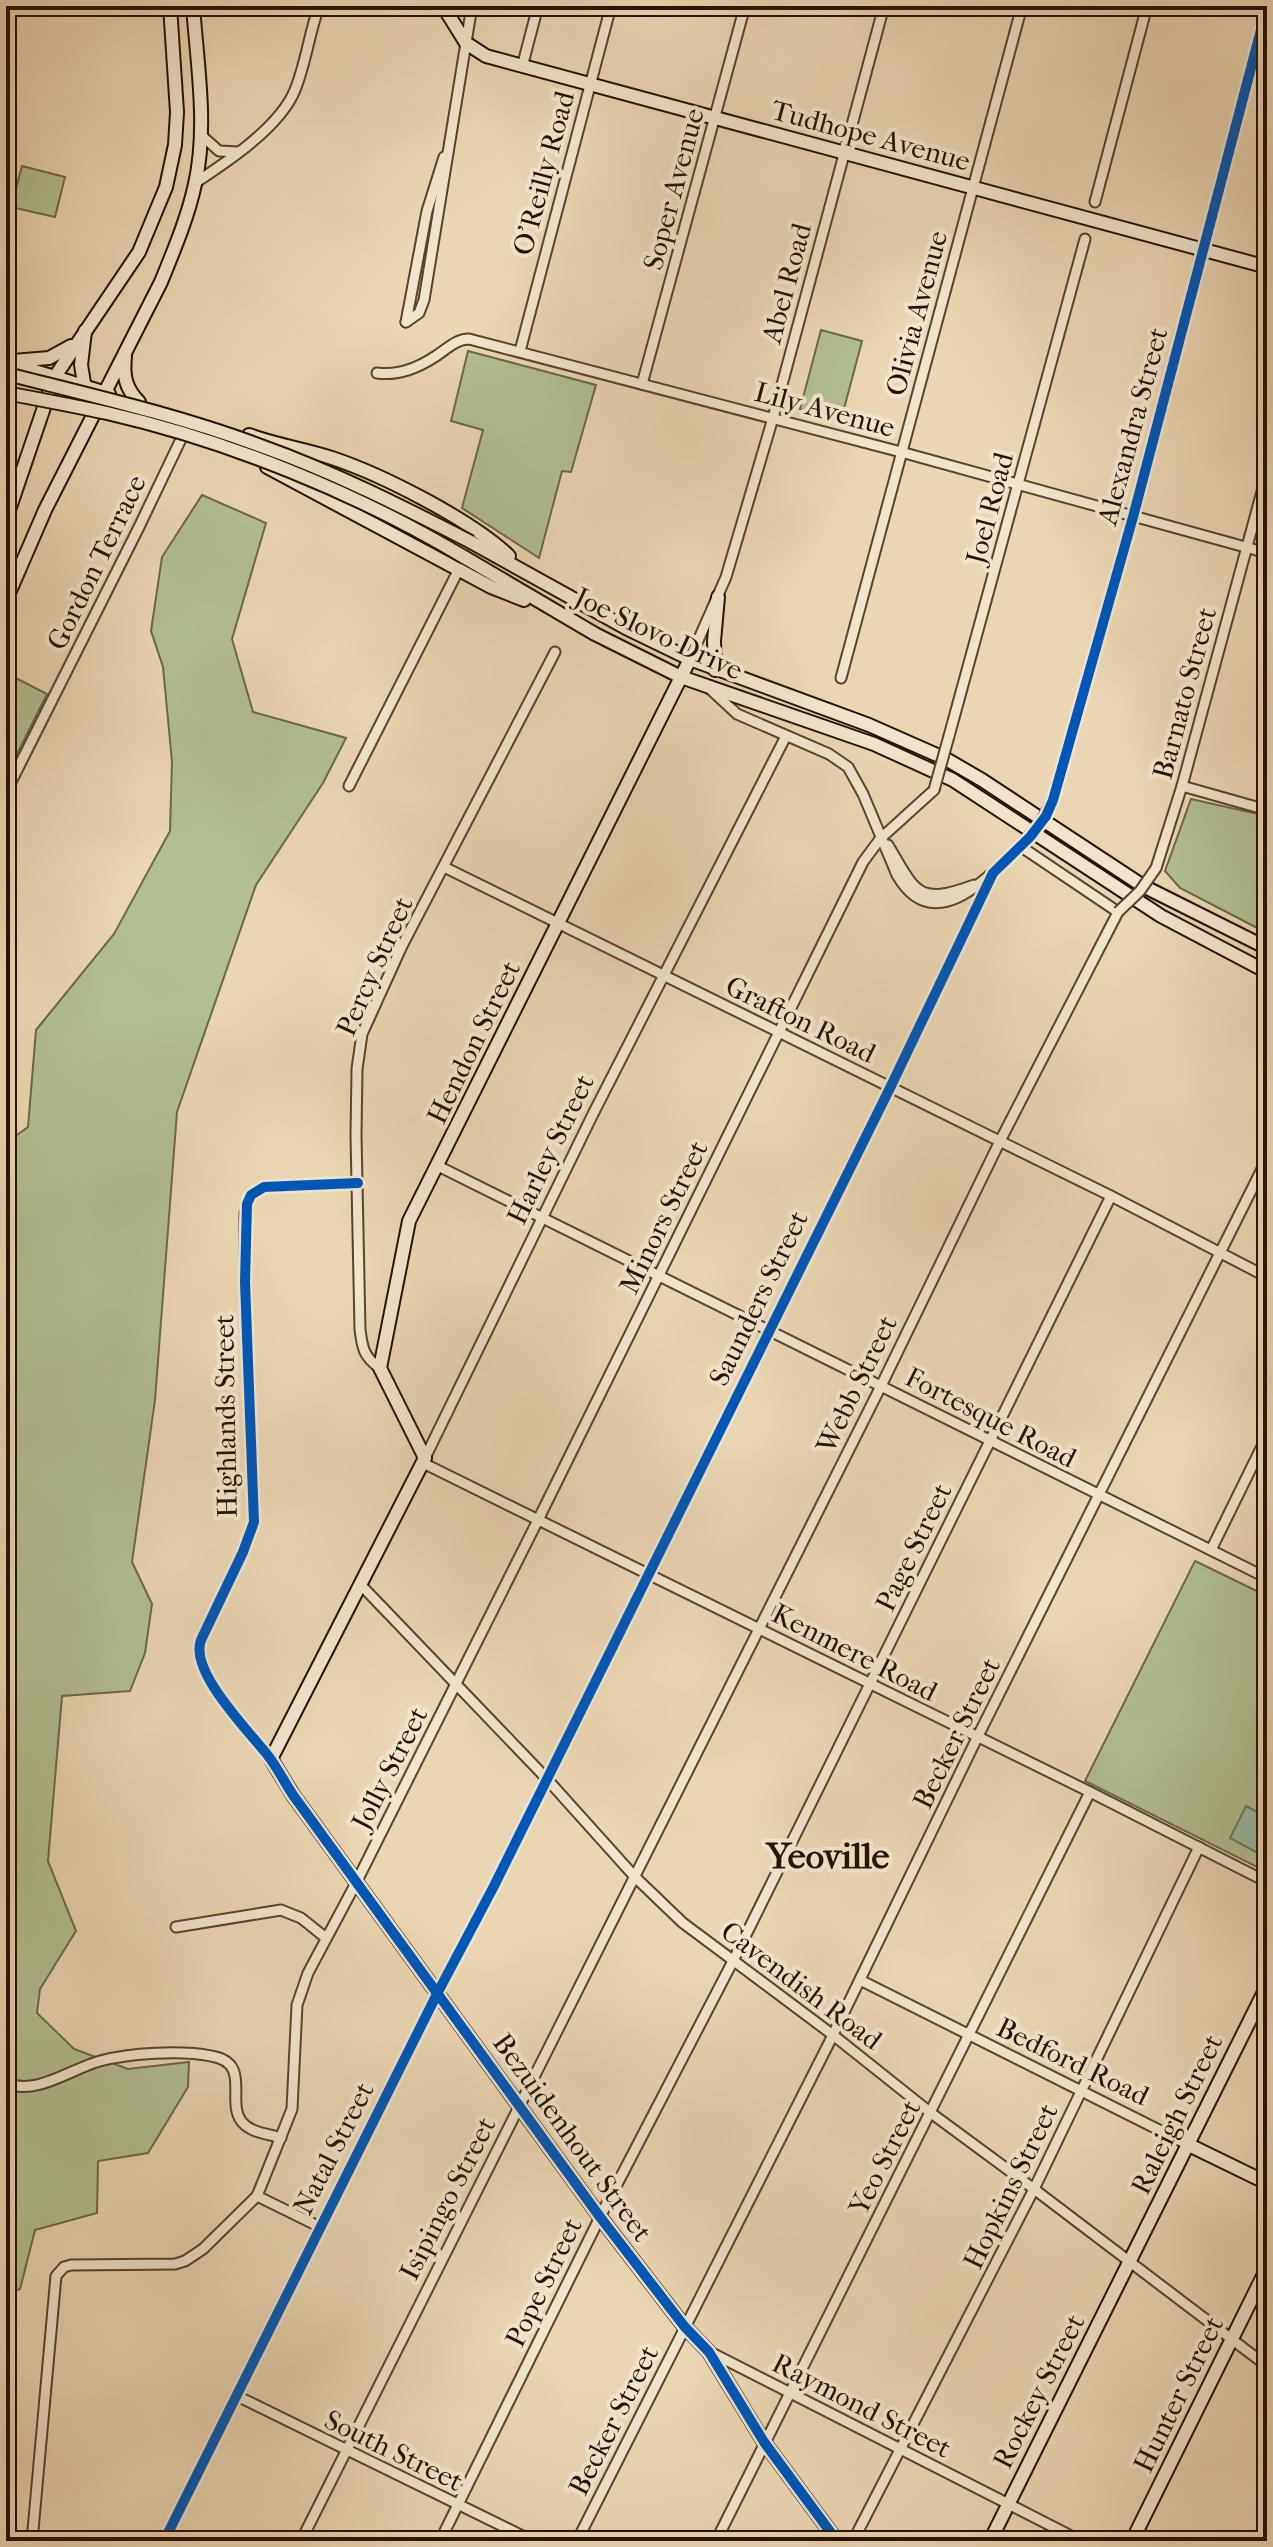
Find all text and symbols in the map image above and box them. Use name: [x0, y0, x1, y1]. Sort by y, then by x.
street label: O'Reilly Road: [506, 87, 581, 259]
street label: Tudhope Avenue: [768, 93, 974, 178]
street label: Soper Avenue: [636, 105, 711, 274]
street label: Abel Road: [754, 219, 818, 348]
street label: Olivia Avenue: [879, 227, 954, 399]
street label: Alexandra Street: [1090, 324, 1175, 529]
street label: Lily Avenue: [751, 375, 899, 444]
street label: Joel Road: [958, 448, 1020, 569]
street label: Gordon Terrace: [40, 469, 153, 655]
street label: Joe Slovo Drive: [568, 579, 748, 687]
street label: Barnato Street: [1146, 604, 1223, 783]
street label: Percy Street: [329, 891, 420, 1041]
street label: Hendon Street: [420, 955, 527, 1129]
street label: Grafton Road: [721, 969, 882, 1070]
street label: Harley Street: [500, 1069, 601, 1230]
street label: Minors Street: [612, 1135, 715, 1299]
street label: Saunders Street: [702, 1205, 815, 1391]
street label: Webb Street: [809, 1310, 904, 1459]
street label: Highlands Street: [207, 1314, 244, 1518]
street label: Fortesque Road: [900, 1360, 1082, 1475]
street label: Page Street: [868, 1478, 959, 1617]
street label: Kenmere Road: [767, 1597, 944, 1709]
street label: Becker Street: [906, 1652, 1007, 1814]
street label: Jolly Street: [343, 1701, 434, 1837]
district label: Yeoville: [765, 1835, 890, 1877]
street label: Cavendish Road: [715, 1914, 889, 2057]
street label: Bedford Road: [991, 2010, 1155, 2113]
street label: Bezuidenhout Street: [486, 2027, 659, 2248]
street label: Raleigh Street: [1124, 2029, 1229, 2200]
street label: Natal Street: [286, 2077, 381, 2220]
street label: Yeo Street: [841, 2094, 927, 2221]
street label: Hopkins Street: [956, 2098, 1065, 2274]
street label: Isipingo Street: [392, 2111, 503, 2285]
street label: Pope Street: [498, 2212, 589, 2352]
street label: Rockey Street: [985, 2309, 1091, 2474]
street label: Hunter Street: [1126, 2311, 1230, 2478]
street label: Becker Street: [562, 2340, 665, 2501]
street label: Raymond Street: [767, 2346, 957, 2465]
street label: South Street: [319, 2403, 468, 2498]

